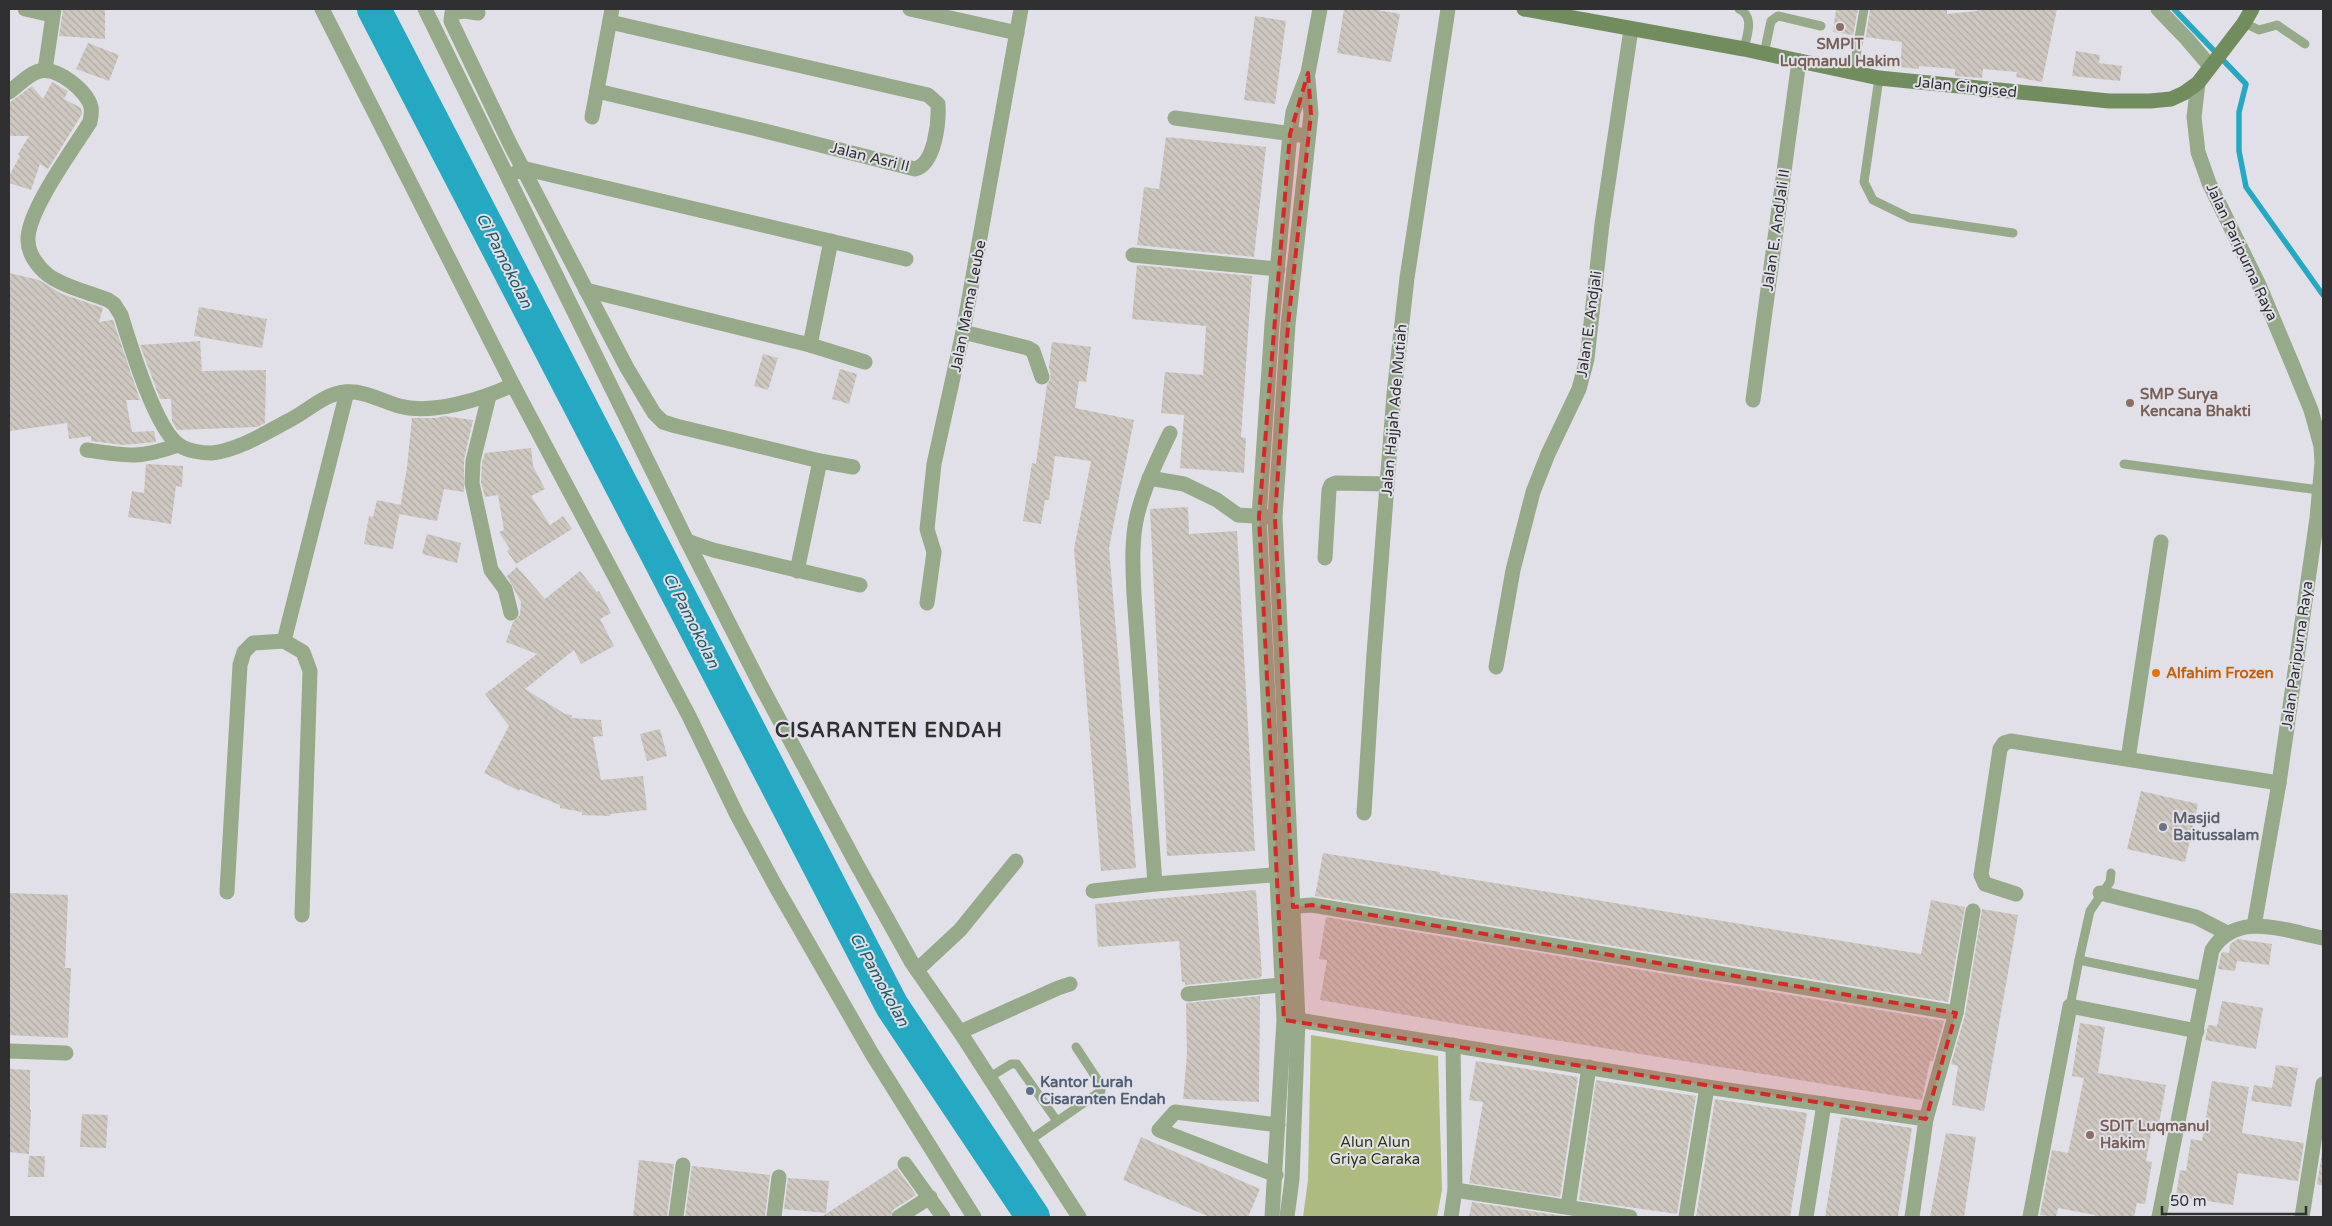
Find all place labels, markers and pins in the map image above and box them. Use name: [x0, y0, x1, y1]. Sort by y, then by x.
marker: SMPIT Luqmanul Hakim: [1834, 21, 1846, 33]
place label: SMPIT Luqmanul Hakim: [1780, 35, 1900, 71]
place label: SMP Surya Kencana Bhakti: [2140, 385, 2251, 420]
marker: SMP Surya Kencana Bhakti: [2124, 397, 2136, 409]
place label: Alfahim Frozen: [2166, 664, 2274, 682]
marker: Alfahim Frozen: [2150, 667, 2162, 679]
place label: Masjid Baitussalam: [2173, 809, 2259, 844]
marker: Masjid Baitussalam: [2157, 821, 2169, 833]
place label: Kantor Lurah Cisaranten Endah: [1040, 1073, 1166, 1108]
marker: Kantor Lurah Cisaranten Endah: [1024, 1085, 1036, 1097]
place label: SDIT Luqmanul Hakim: [2100, 1117, 2209, 1152]
marker: SDIT Luqmanul Hakim: [2084, 1129, 2096, 1141]

